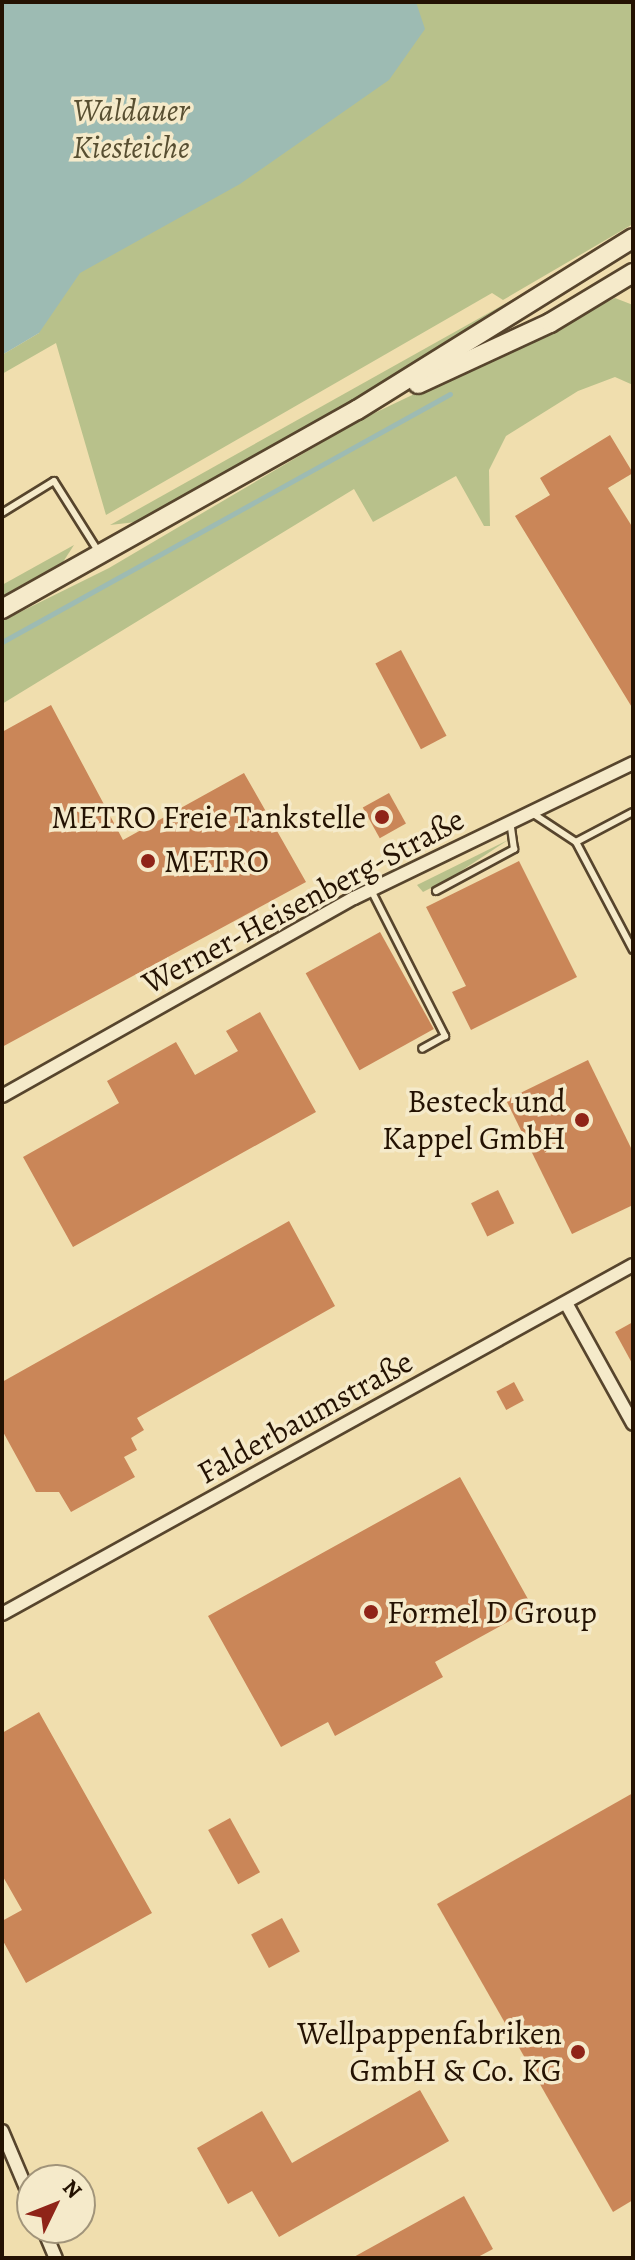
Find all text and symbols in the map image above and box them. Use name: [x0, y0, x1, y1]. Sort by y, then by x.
park label: Waldauer Kiesteiche: [73, 92, 189, 167]
place label: METRO Freie Tankstelle: [51, 798, 366, 836]
street label: Werner-Heisenberg-Straße: [136, 800, 470, 1002]
marker: METRO Freie Tankstelle: [373, 808, 391, 826]
place label: METRO: [164, 842, 269, 880]
marker: METRO: [139, 852, 157, 870]
place label: Besteck und Kappel GmbH: [382, 1083, 566, 1158]
marker: Besteck und Kappel GmbH: [573, 1111, 591, 1129]
street label: Falderbaumstraße: [191, 1342, 419, 1492]
place label: Formel D Group: [387, 1593, 597, 1631]
marker: Formel D Group: [362, 1603, 380, 1621]
place label: Wellpappenfabriken GmbH & Co. KG: [297, 2015, 562, 2090]
marker: Wellpappenfabriken GmbH & Co. KG: [569, 2043, 587, 2061]
north arrow: [16, 2164, 96, 2244]
text: N: [56, 2173, 89, 2205]

